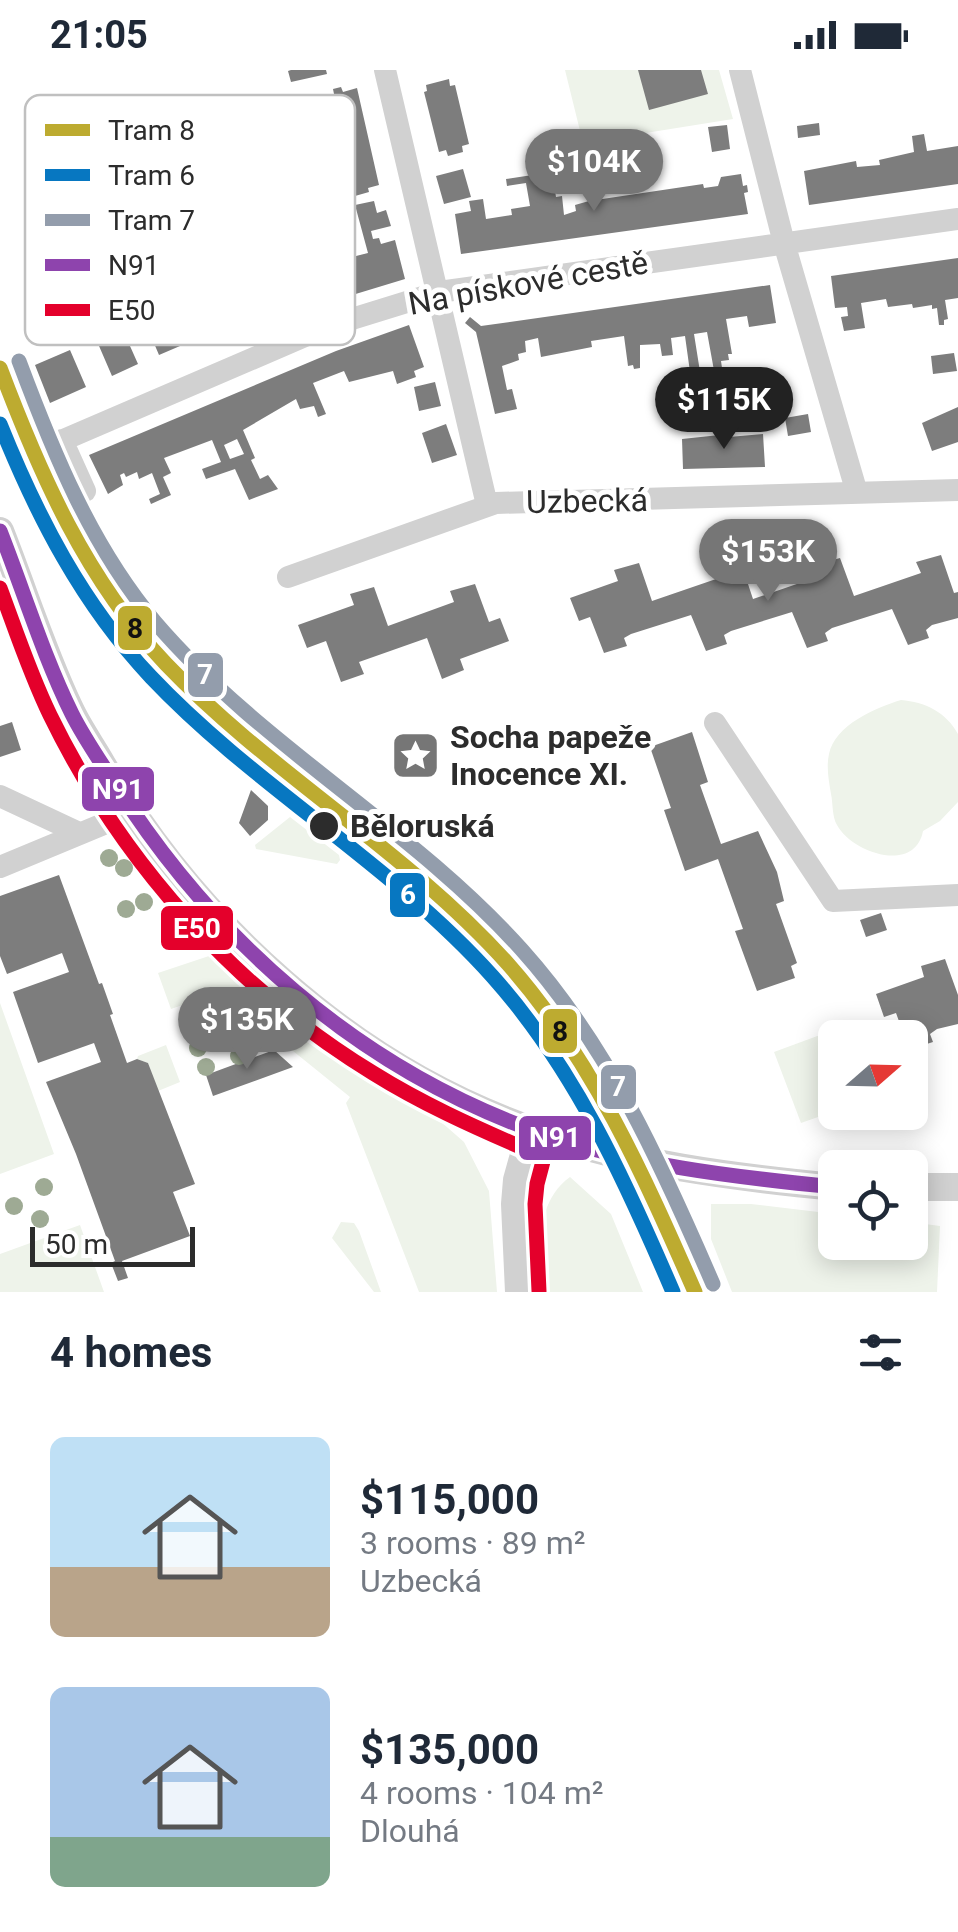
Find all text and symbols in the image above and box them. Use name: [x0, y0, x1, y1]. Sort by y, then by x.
text: 21:05: [50, 13, 148, 57]
legend: [25, 95, 355, 345]
text: Tram 8: [108, 114, 195, 147]
pin: $104K: [524, 129, 664, 214]
text: $104K: [547, 142, 641, 180]
text: Tram 6: [108, 159, 195, 192]
text: Tram 7: [108, 204, 195, 237]
street label: Na pískové cestě: [405, 243, 651, 323]
text: N91: [108, 249, 159, 282]
text: E50: [108, 294, 155, 327]
pin: $115K: [654, 367, 794, 452]
text: $115K: [677, 380, 771, 418]
street label: Uzbecká: [526, 481, 648, 521]
pin: $153K: [698, 519, 838, 604]
text: $153K: [721, 532, 815, 570]
line badge: 8: [116, 604, 154, 652]
text: 8: [127, 612, 143, 645]
line badge: 7: [186, 651, 225, 699]
text: 7: [197, 658, 213, 691]
place label: Socha papeže Inocence XI.: [450, 718, 651, 793]
place icon: Socha papeže Inocence XI.: [389, 729, 441, 781]
line badge: N91: [80, 765, 156, 813]
text: N91: [92, 773, 144, 806]
place label: Běloruská: [350, 807, 495, 845]
marker: Běloruská: [307, 809, 341, 843]
line badge: 6: [388, 871, 427, 919]
text: 6: [400, 878, 416, 911]
line badge: E50: [159, 904, 235, 952]
text: E50: [173, 912, 221, 945]
pin: $135K: [177, 987, 317, 1072]
text: $135K: [200, 1000, 294, 1038]
line badge: 8: [541, 1007, 579, 1055]
text: 8: [552, 1015, 568, 1048]
north arrow: [818, 1020, 928, 1130]
map controls: [818, 1020, 928, 1260]
line badge: 7: [599, 1063, 638, 1111]
text: 7: [610, 1070, 626, 1103]
line badge: N91: [517, 1114, 593, 1162]
text: N91: [529, 1121, 581, 1154]
button: locate: [818, 1150, 928, 1260]
scale bar: [30, 1222, 195, 1266]
text: 50 m: [45, 1228, 108, 1261]
icon: filters: [853, 1325, 908, 1380]
text: 4 homes: [50, 1328, 212, 1377]
text: $115,000: [360, 1475, 539, 1524]
icon: home: [130, 1477, 250, 1597]
text: 3 rooms · 89 m²: [360, 1524, 585, 1562]
text: Uzbecká: [360, 1562, 482, 1600]
text: $135,000: [360, 1725, 539, 1774]
icon: home: [130, 1727, 250, 1847]
text: 4 rooms · 104 m²: [360, 1774, 603, 1812]
text: Dlouhá: [360, 1812, 460, 1850]

